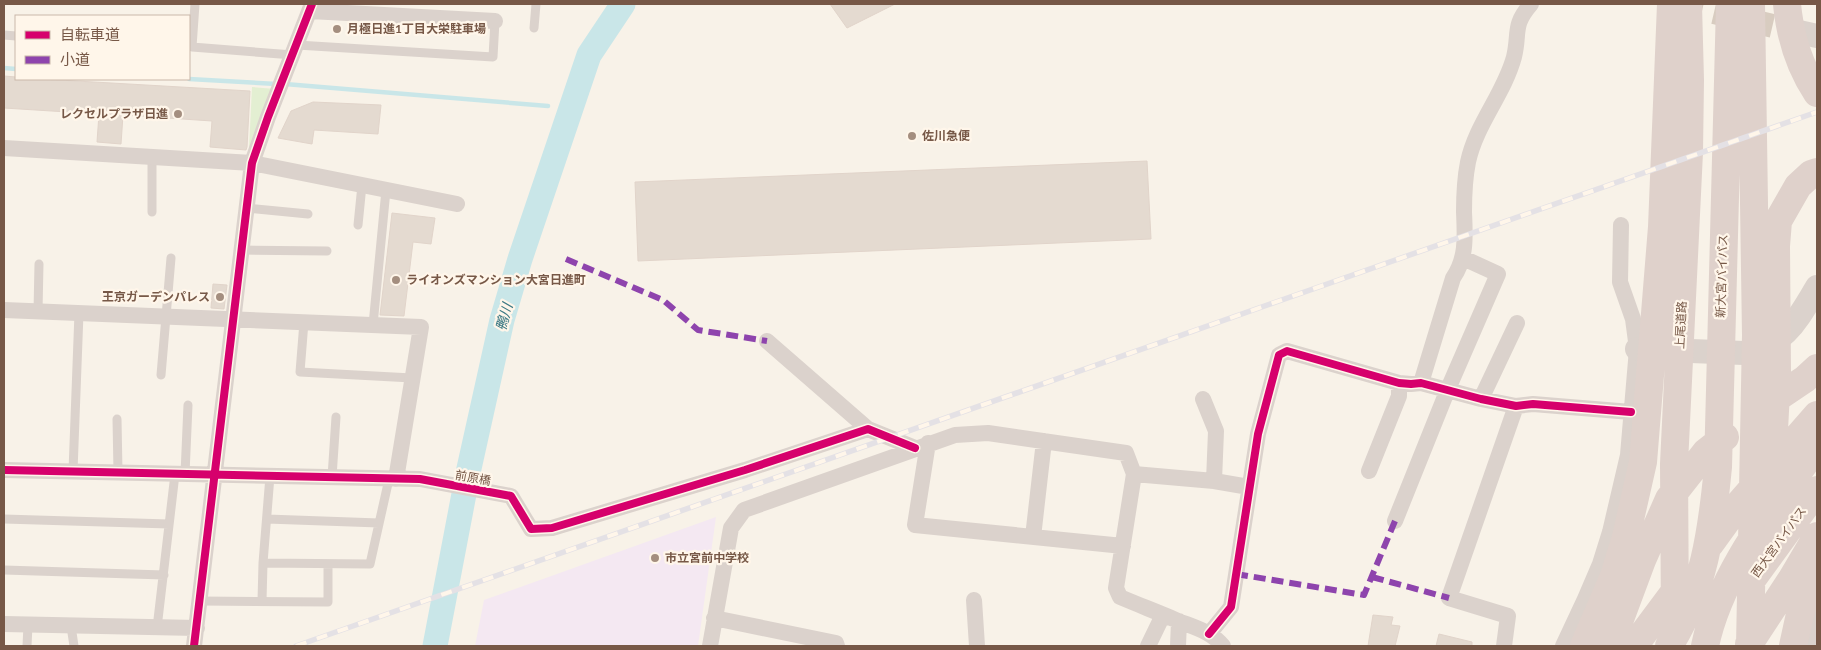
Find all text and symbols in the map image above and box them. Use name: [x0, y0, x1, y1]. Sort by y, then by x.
legend: [15, 15, 190, 80]
place label: 月極日進1丁目大栄駐車場: [347, 21, 486, 36]
marker: 月極日進1丁目大栄駐車場: [331, 23, 343, 35]
text: 自転車道: [60, 25, 120, 43]
text: 小道: [60, 50, 90, 68]
place label: レクセルプラザ日進: [60, 106, 168, 121]
marker: レクセルプラザ日進: [172, 108, 184, 120]
place label: 佐川急便: [922, 128, 970, 143]
marker: 佐川急便: [906, 130, 918, 142]
street label: 新大宮バイパス: [1713, 234, 1730, 318]
place label: ライオンズマンション大宮日進町: [406, 272, 586, 287]
marker: ライオンズマンション大宮日進町: [390, 274, 402, 286]
place label: 王京ガーデンパレス: [102, 289, 210, 304]
marker: 王京ガーデンパレス: [214, 291, 226, 303]
water label: 鴨川: [491, 299, 516, 333]
street label: 上尾道路: [1672, 301, 1689, 349]
street label: 前原橋: [454, 467, 492, 488]
street label: 西大宮バイパス: [1748, 503, 1809, 580]
place label: 市立宮前中学校: [665, 550, 749, 565]
marker: 市立宮前中学校: [649, 552, 661, 564]

